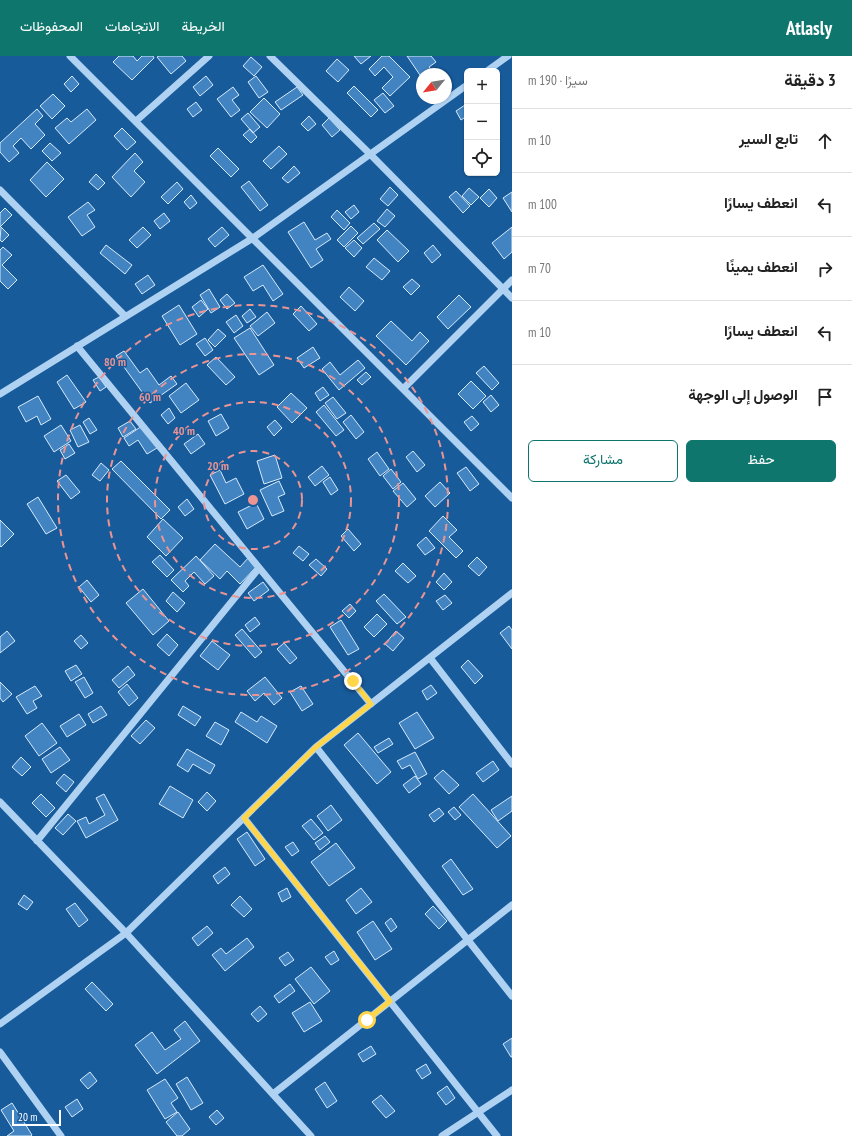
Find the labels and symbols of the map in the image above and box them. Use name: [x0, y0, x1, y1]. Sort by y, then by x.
north arrow: [416, 68, 452, 104]
text: 80 m: [104, 354, 126, 369]
text: 60 m: [139, 389, 161, 404]
text: 40 m: [173, 423, 195, 438]
text: 20 m: [207, 458, 229, 473]
centre of rings: [246, 493, 260, 507]
route end: [344, 672, 362, 690]
route start: [358, 1011, 376, 1029]
scale bar: [12, 1108, 61, 1127]

